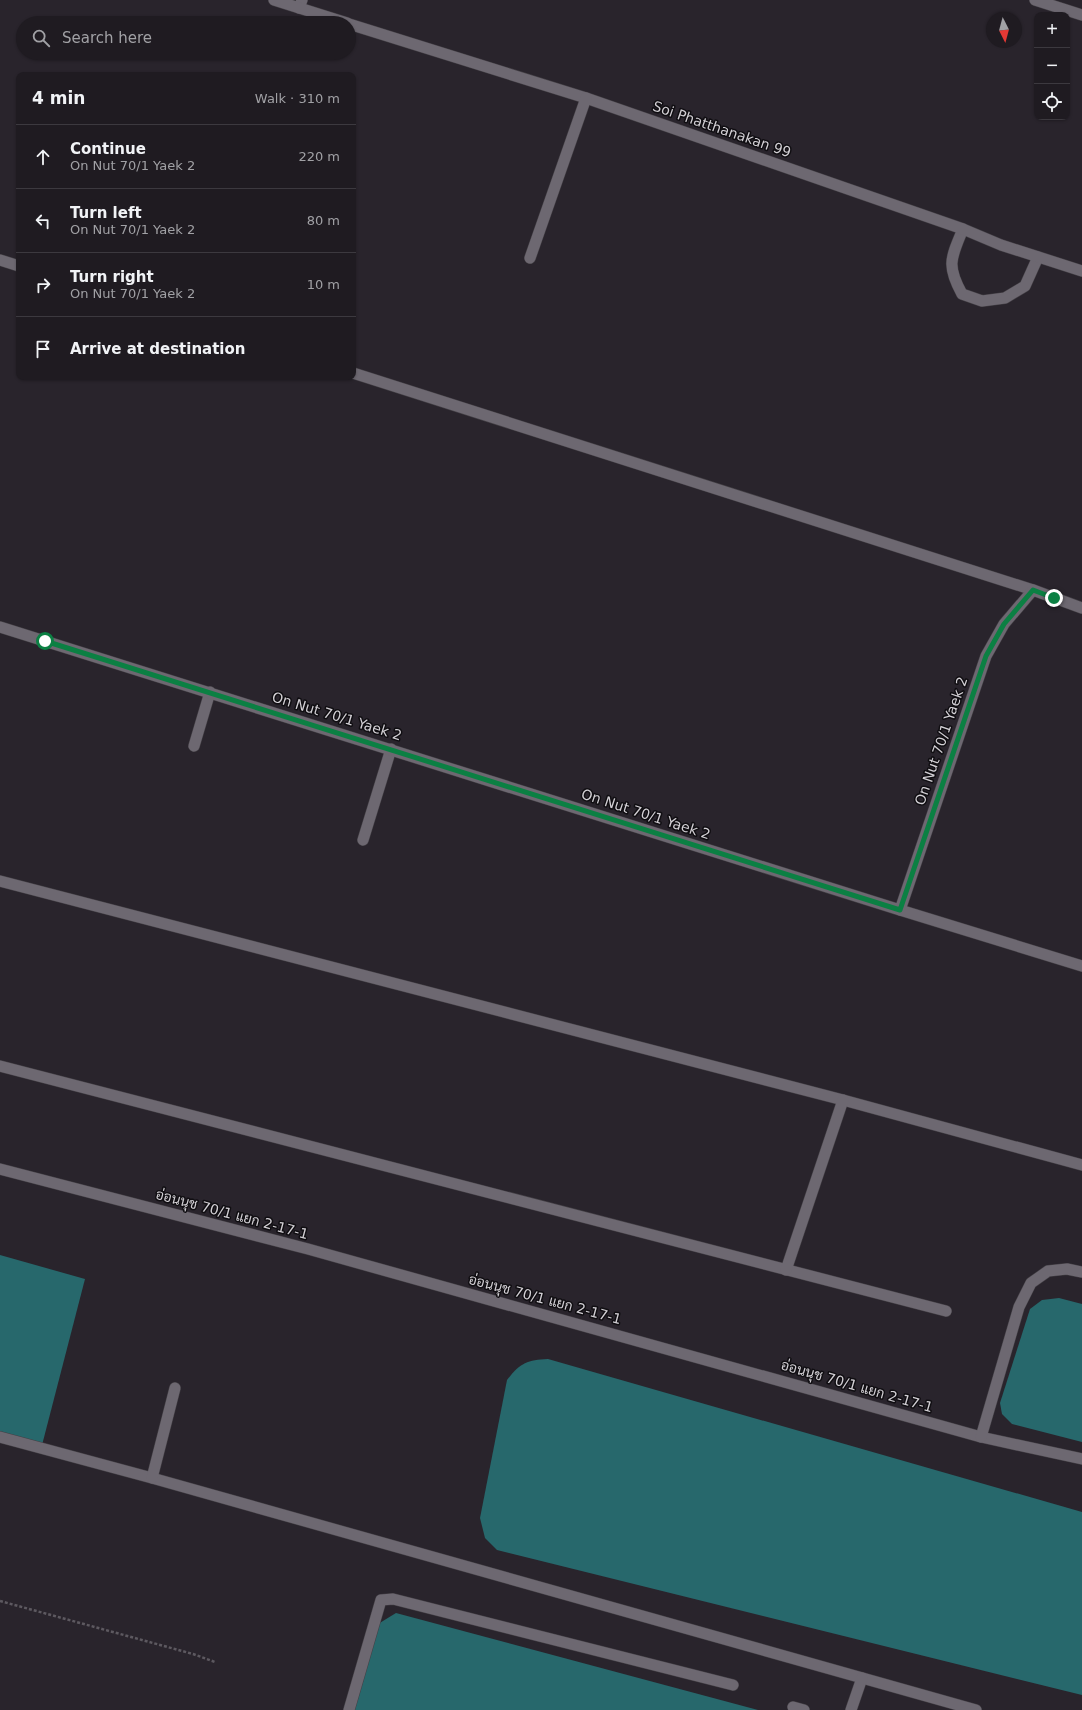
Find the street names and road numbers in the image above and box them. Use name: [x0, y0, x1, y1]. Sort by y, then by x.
street label: Soi Phatthanakan 99: [651, 98, 793, 160]
street label: On Nut 70/1 Yaek 2: [911, 675, 971, 807]
street label: On Nut 70/1 Yaek 2: [270, 689, 404, 743]
street label: On Nut 70/1 Yaek 2: [579, 786, 713, 842]
street label: อ่อนนุช 70/1 แยก 2-17-1: [153, 1186, 310, 1244]
street label: อ่อนนุช 70/1 แยก 2-17-1: [466, 1271, 623, 1329]
street label: อ่อนนุช 70/1 แยก 2-17-1: [779, 1357, 935, 1417]

